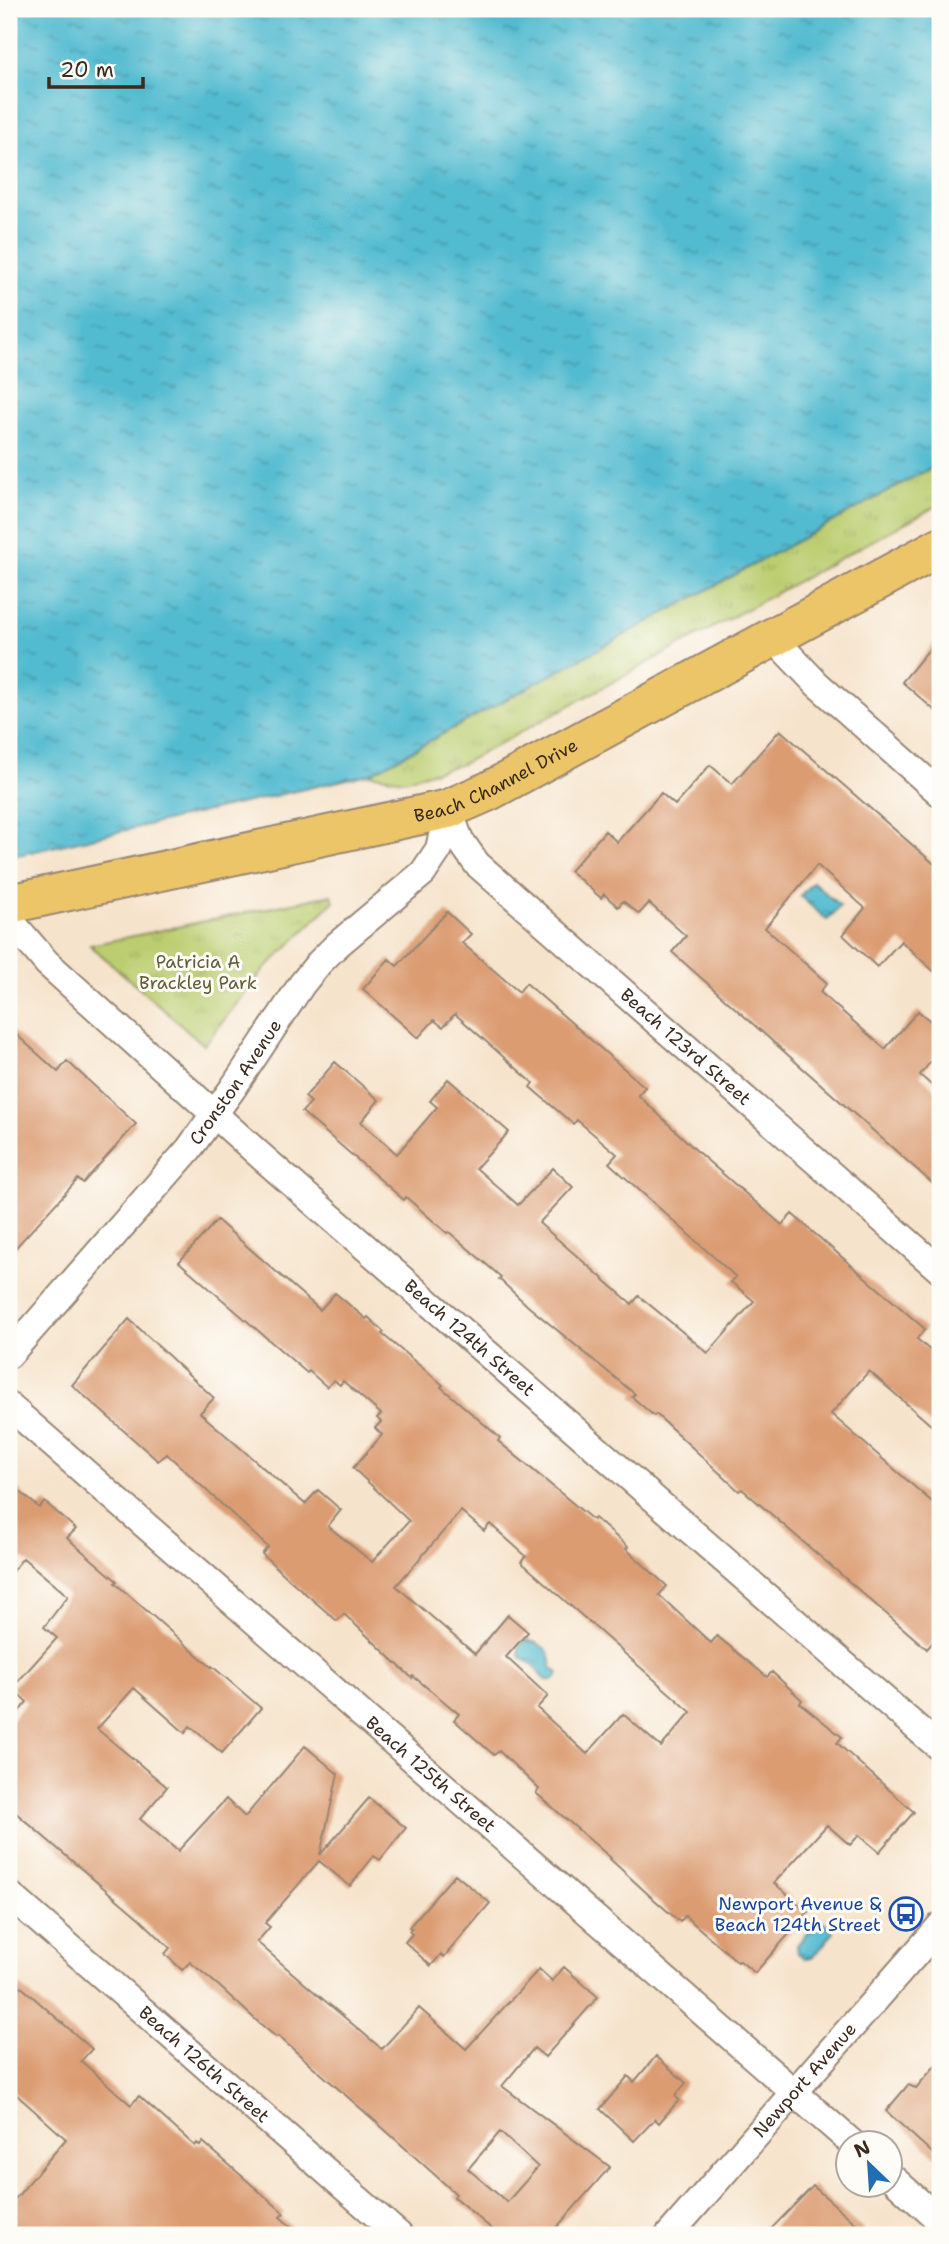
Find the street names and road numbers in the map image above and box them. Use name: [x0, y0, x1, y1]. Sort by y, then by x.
street label: Beach Channel Drive: [412, 733, 582, 828]
street label: Beach 123rd Street: [615, 983, 756, 1111]
street label: Cronston Avenue: [184, 1015, 287, 1150]
street label: Beach 124th Street: [399, 1274, 540, 1402]
street label: Beach 125th Street: [360, 1711, 501, 1838]
street label: Beach 126th Street: [133, 2001, 275, 2128]
street label: Newport Avenue: [748, 2018, 862, 2143]

